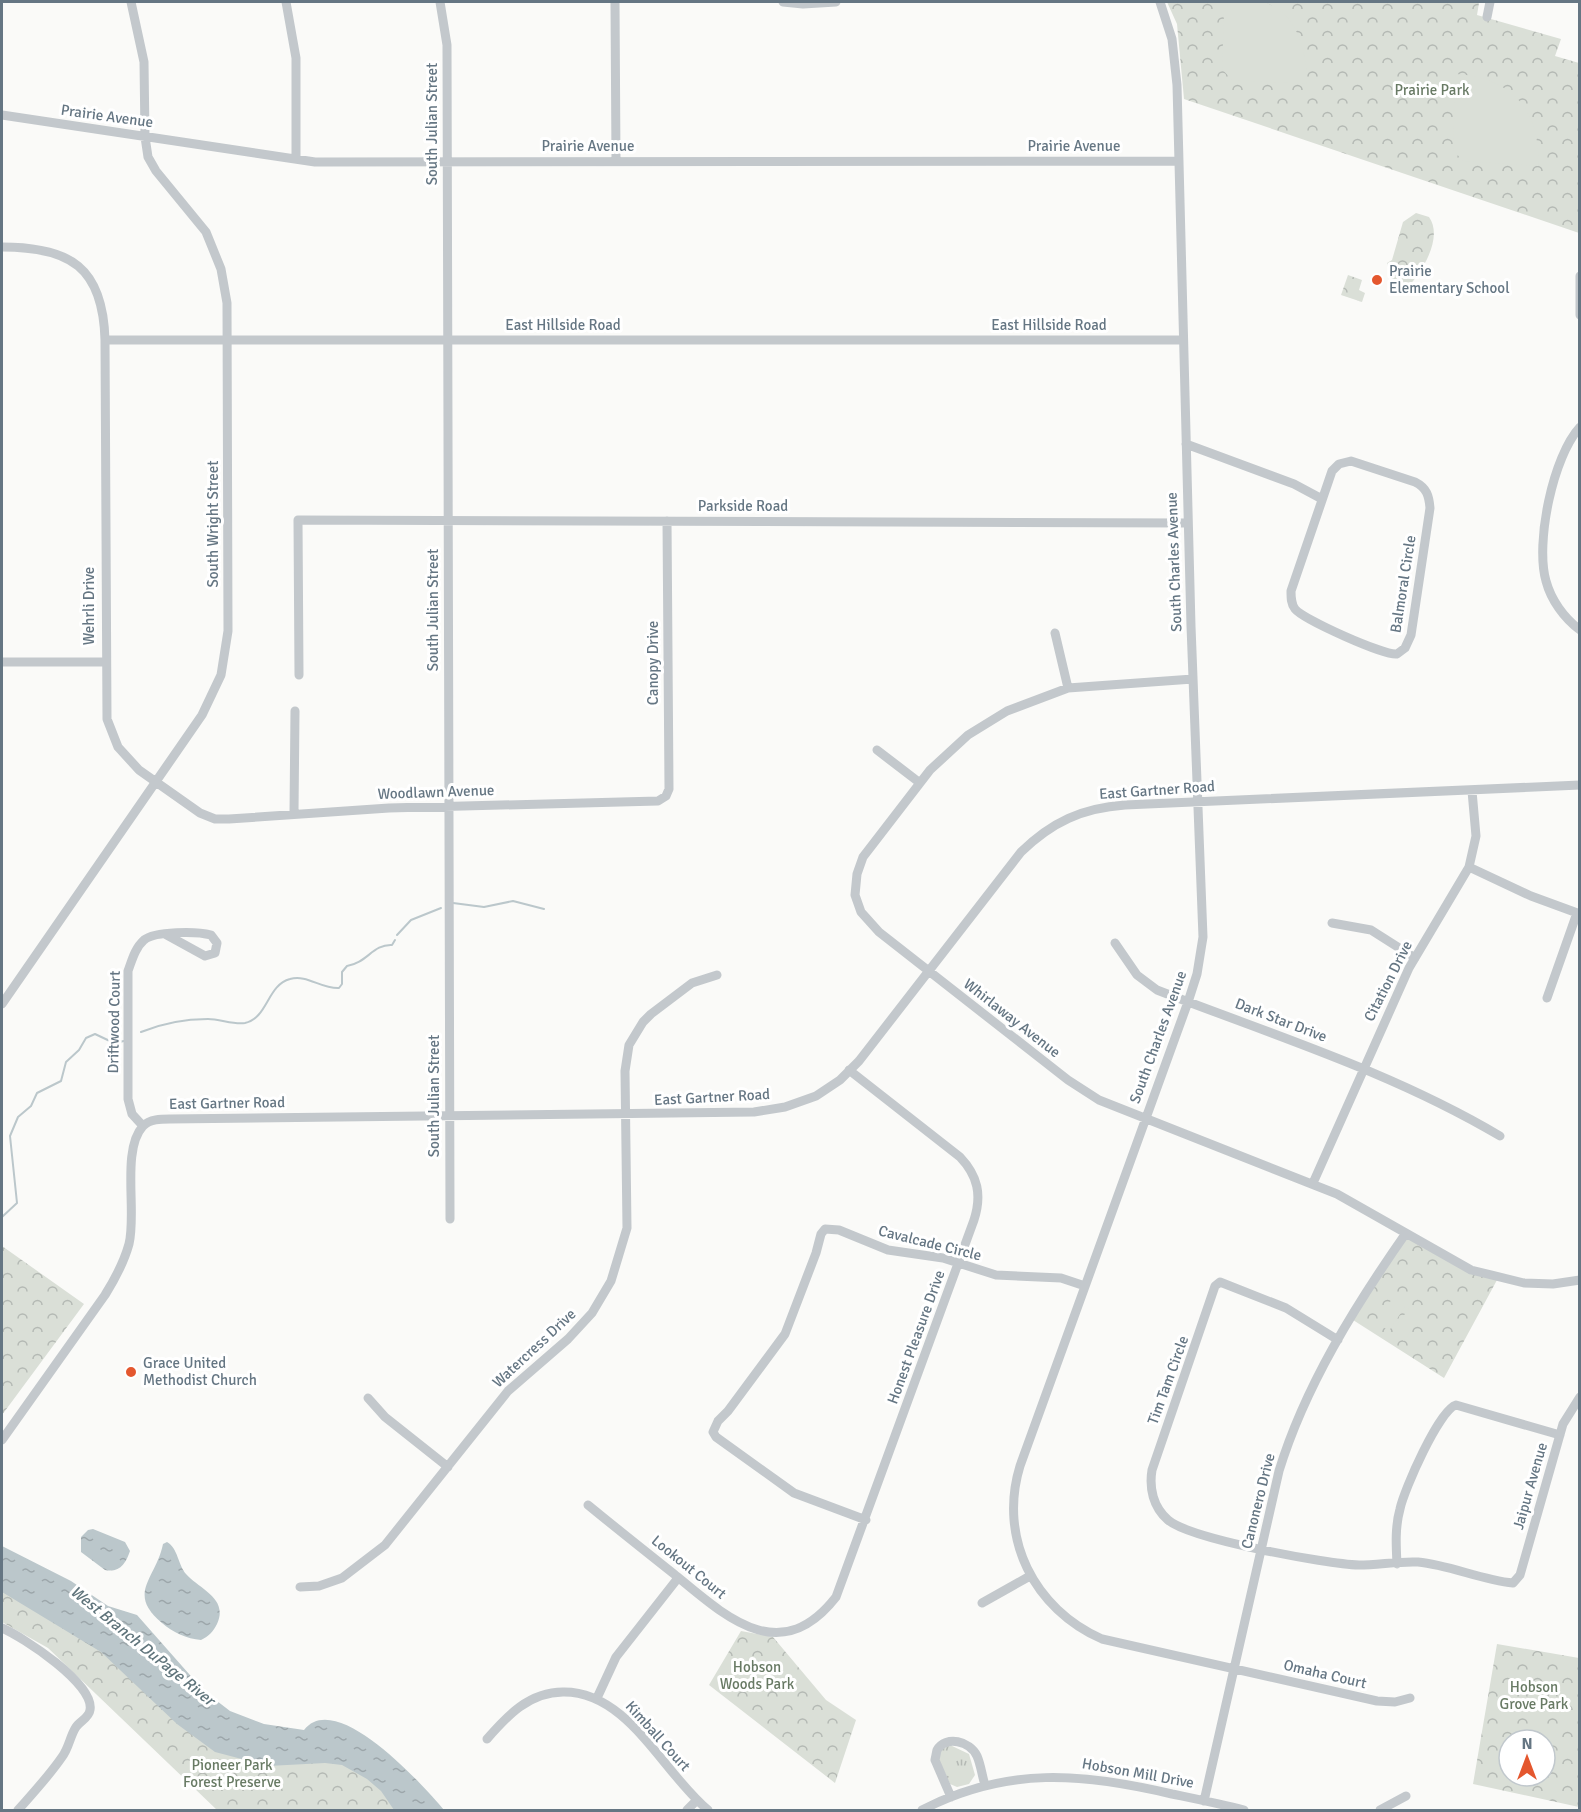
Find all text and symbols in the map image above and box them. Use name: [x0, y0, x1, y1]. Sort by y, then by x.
street label: South Julian Street: [423, 63, 441, 185]
park label: Prairie Park: [1395, 81, 1470, 99]
street label: Prairie Avenue: [60, 101, 154, 131]
street label: Prairie Avenue: [542, 137, 634, 155]
street label: Prairie Avenue: [1028, 137, 1120, 155]
place label: Prairie Elementary School: [1389, 262, 1510, 297]
marker: Prairie Elementary School: [1370, 273, 1384, 287]
street label: East Hillside Road: [505, 316, 621, 334]
street label: East Hillside Road: [991, 316, 1107, 334]
street label: South Wright Street: [204, 460, 222, 588]
street label: South Charles Avenue: [1163, 492, 1185, 632]
street label: Parkside Road: [698, 497, 788, 515]
street label: Balmoral Circle: [1386, 534, 1420, 634]
street label: South Julian Street: [424, 549, 442, 671]
street label: Wehrli Drive: [80, 567, 98, 645]
street label: Canopy Drive: [644, 621, 662, 705]
street label: East Gartner Road: [1098, 777, 1216, 803]
street label: Woodlawn Avenue: [377, 781, 495, 803]
street label: Citation Drive: [1360, 938, 1416, 1024]
street label: South Charles Avenue: [1126, 968, 1190, 1106]
street label: Driftwood Court: [104, 970, 124, 1074]
street label: Whirlaway Avenue: [960, 975, 1064, 1061]
street label: Dark Star Drive: [1232, 994, 1330, 1046]
street label: South Julian Street: [425, 1035, 443, 1157]
street label: East Gartner Road: [654, 1085, 770, 1109]
street label: East Gartner Road: [169, 1093, 285, 1113]
street label: Cavalcade Circle: [877, 1222, 983, 1264]
street label: Honest Pleasure Drive: [883, 1268, 949, 1406]
street label: Watercress Drive: [489, 1305, 579, 1391]
street label: Tim Tam Circle: [1144, 1333, 1192, 1427]
place label: Grace United Methodist Church: [143, 1354, 257, 1389]
marker: Grace United Methodist Church: [124, 1365, 138, 1379]
street label: Jaipur Avenue: [1509, 1440, 1551, 1532]
street label: Canonero Drive: [1237, 1451, 1279, 1551]
street label: Lookout Court: [648, 1531, 730, 1603]
water label: West Branch DuPage River: [66, 1582, 220, 1711]
street label: Omaha Court: [1282, 1656, 1368, 1692]
park label: Hobson Woods Park: [720, 1658, 795, 1693]
park label: Hobson Grove Park: [1500, 1678, 1569, 1713]
street label: Kimball Court: [622, 1697, 694, 1775]
north arrow: [1497, 1728, 1557, 1788]
text: N: [1521, 1734, 1533, 1754]
street label: Hobson Mill Drive: [1081, 1754, 1195, 1792]
park label: Pioneer Park Forest Preserve: [183, 1756, 281, 1791]

